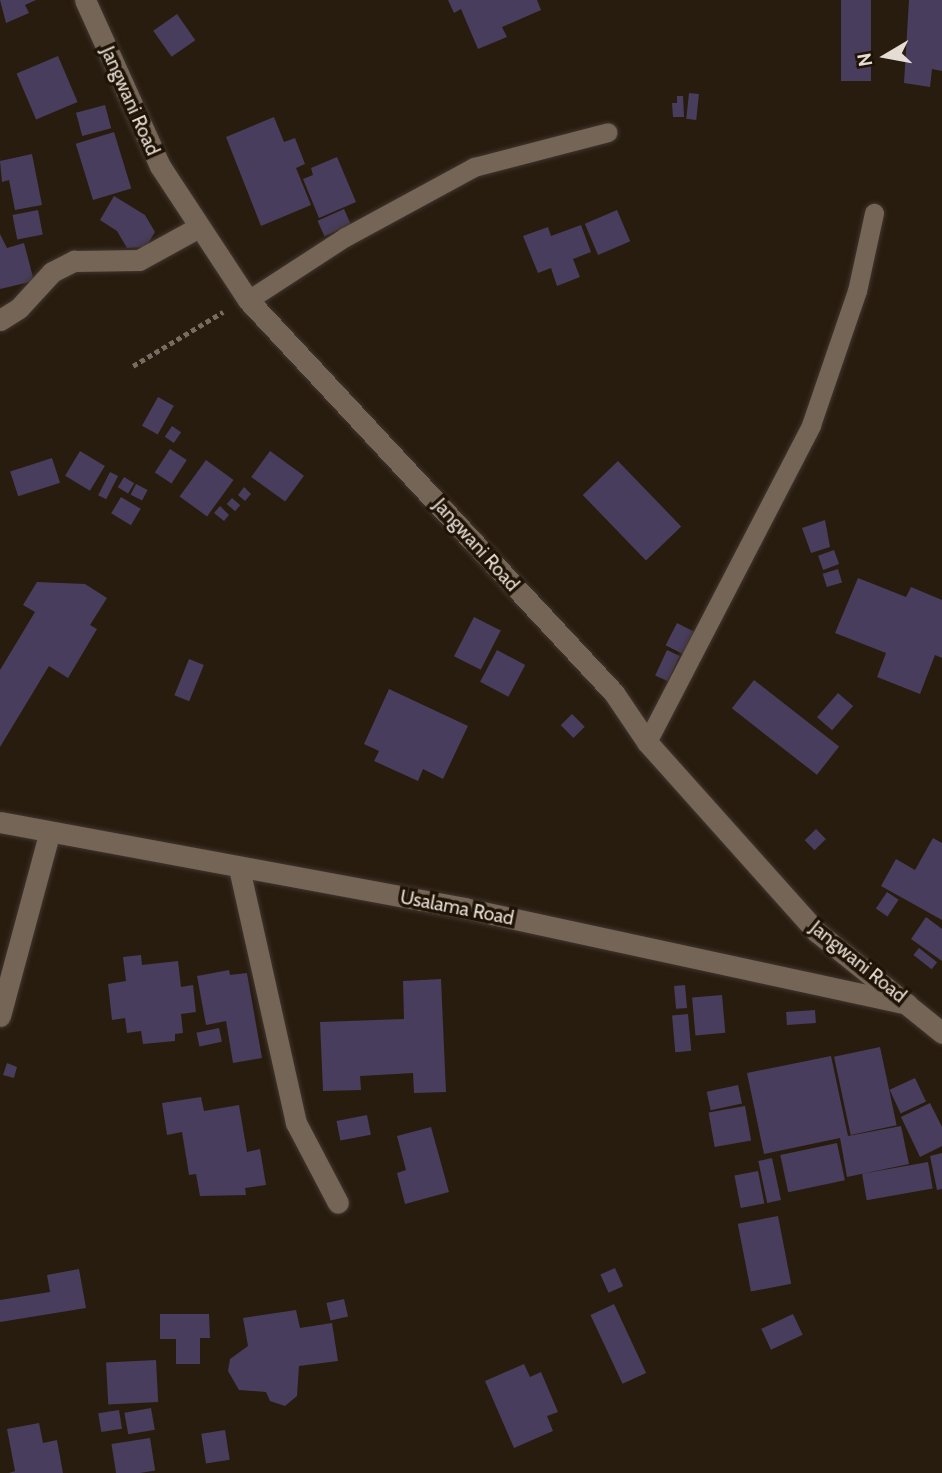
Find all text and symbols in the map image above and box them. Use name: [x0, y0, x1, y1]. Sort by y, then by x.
north arrow: [851, 21, 921, 91]
street label: Jangwani Road: [96, 43, 164, 159]
text: N: [852, 51, 877, 68]
street label: Jangwani Road: [428, 494, 524, 596]
street label: Usalama Road: [398, 886, 516, 930]
street label: Jangwani Road: [805, 916, 911, 1008]

